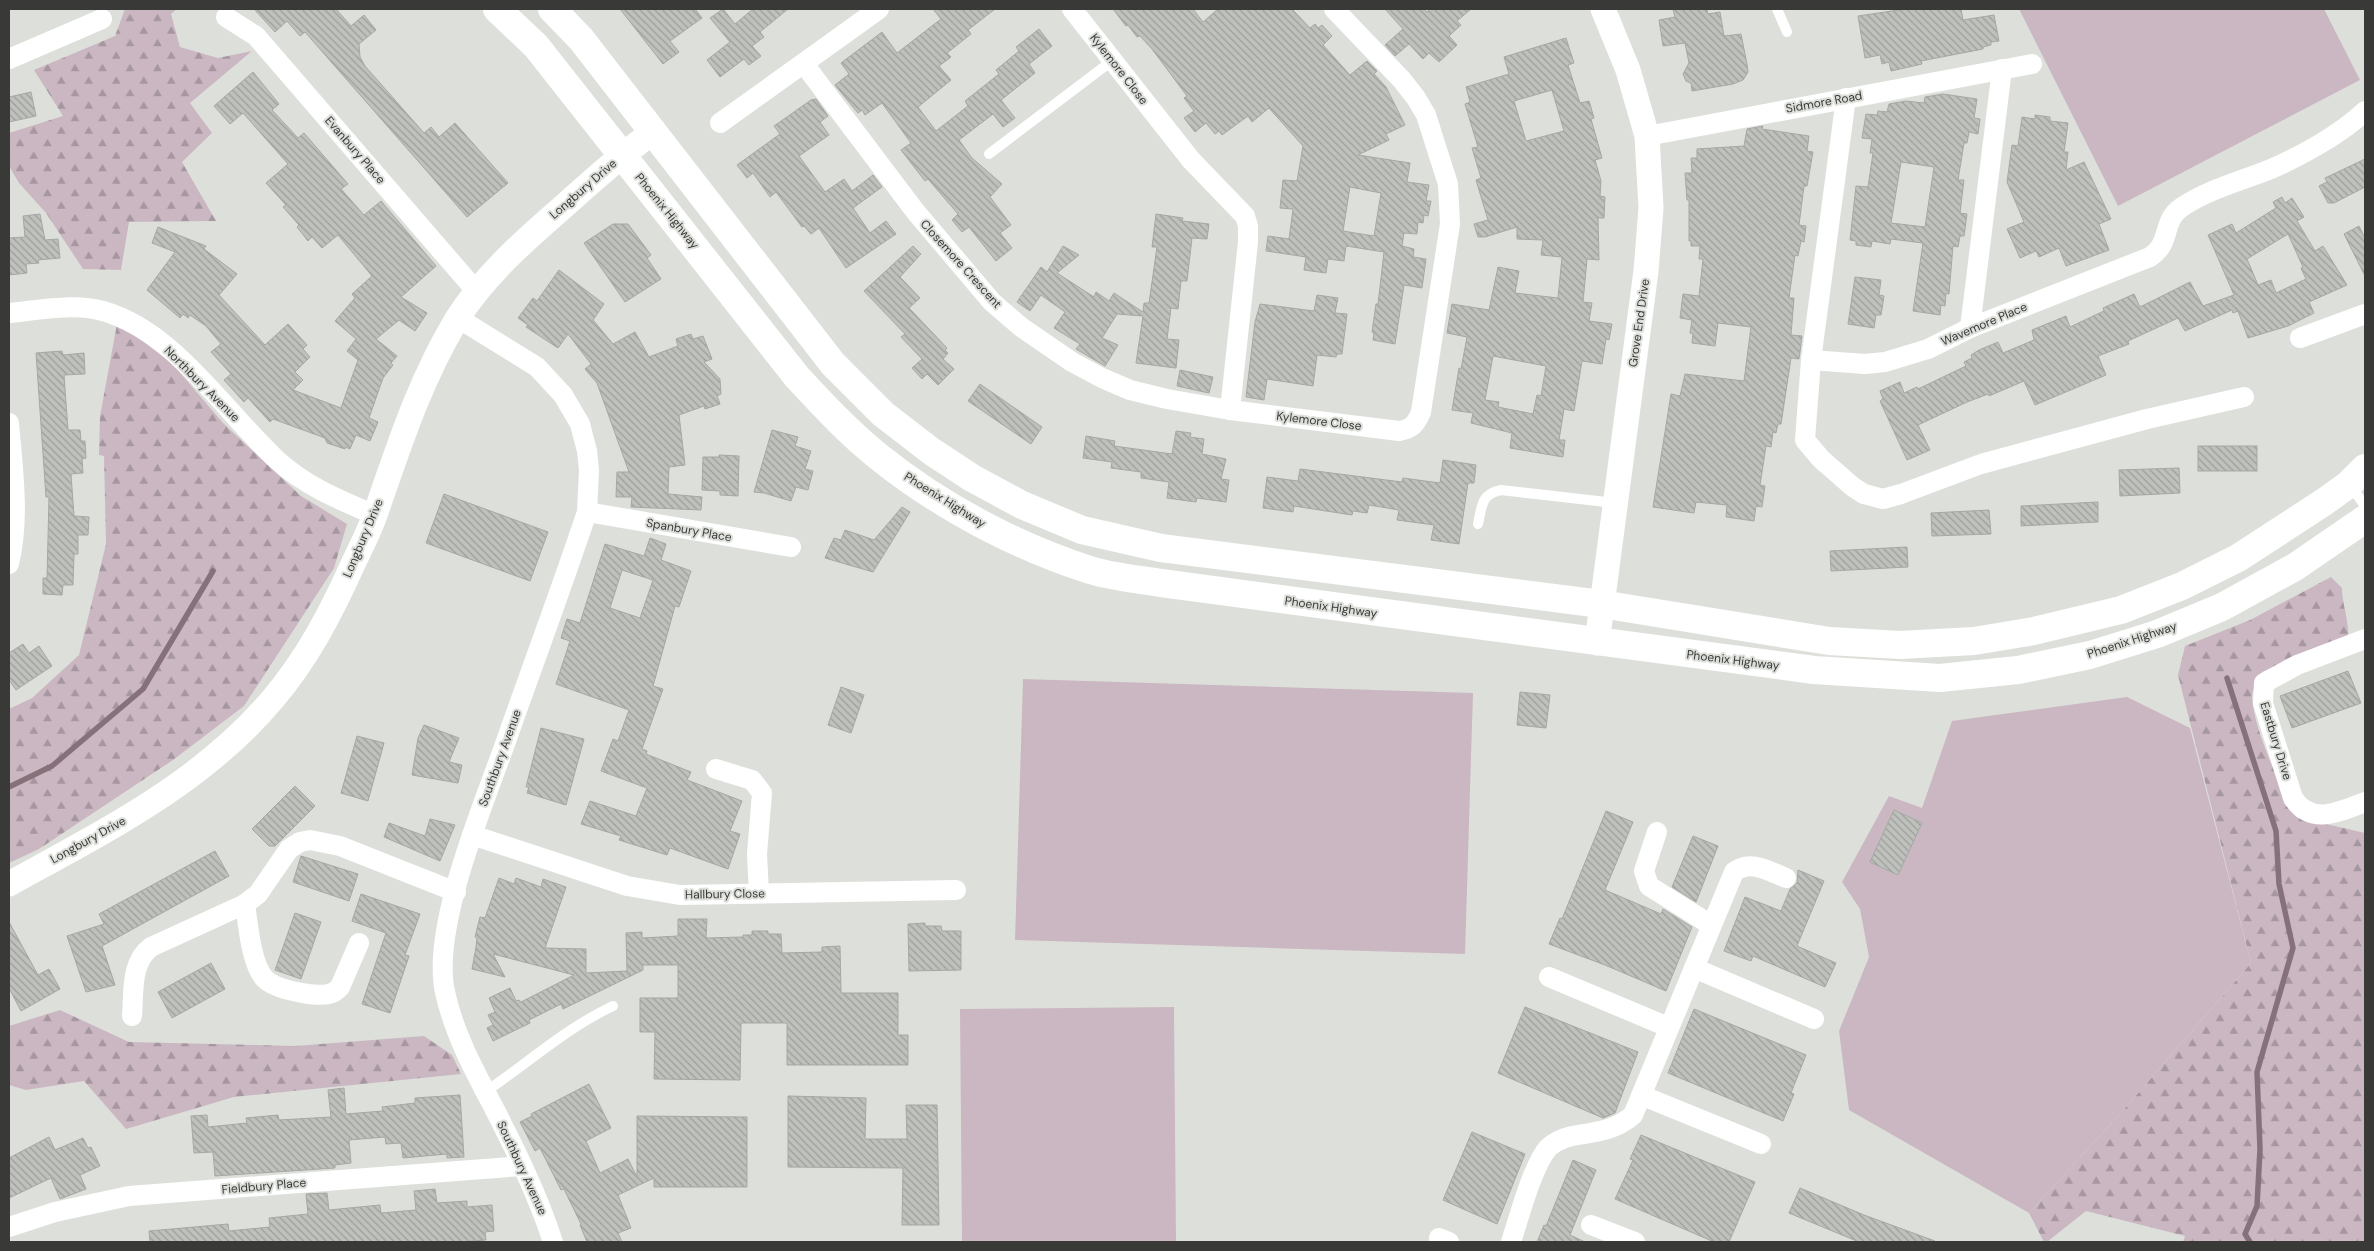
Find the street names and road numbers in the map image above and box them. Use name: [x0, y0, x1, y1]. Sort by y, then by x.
street label: Kylemore Close: [1086, 30, 1152, 108]
street label: Sidmore Road: [1785, 87, 1863, 117]
street label: Evanbury Place: [321, 113, 389, 187]
street label: Longbury Drive: [546, 155, 620, 223]
street label: Phoenix Highway: [631, 170, 703, 253]
street label: Closemore Crescent: [917, 216, 1005, 312]
street label: Grove End Drive: [1625, 278, 1653, 368]
street label: Wavemore Place: [1939, 299, 2030, 349]
street label: Northbury Avenue: [161, 343, 243, 425]
street label: Kylemore Close: [1275, 408, 1363, 434]
street label: Phoenix Highway: [901, 468, 989, 532]
street label: Longbury Drive: [339, 496, 387, 580]
street label: Spanbury Place: [645, 515, 733, 545]
street label: Phoenix Highway: [1284, 593, 1379, 621]
street label: Phoenix Highway: [2085, 618, 2179, 662]
street label: Phoenix Highway: [1686, 646, 1781, 674]
street label: Eastbury Drive: [2257, 700, 2296, 782]
street label: Southbury Avenue: [475, 707, 525, 809]
street label: Longbury Drive: [47, 813, 129, 867]
street label: Hallbury Close: [685, 885, 765, 903]
street label: Southbury Avenue: [493, 1118, 551, 1218]
street label: Fieldbury Place: [221, 1174, 307, 1198]

